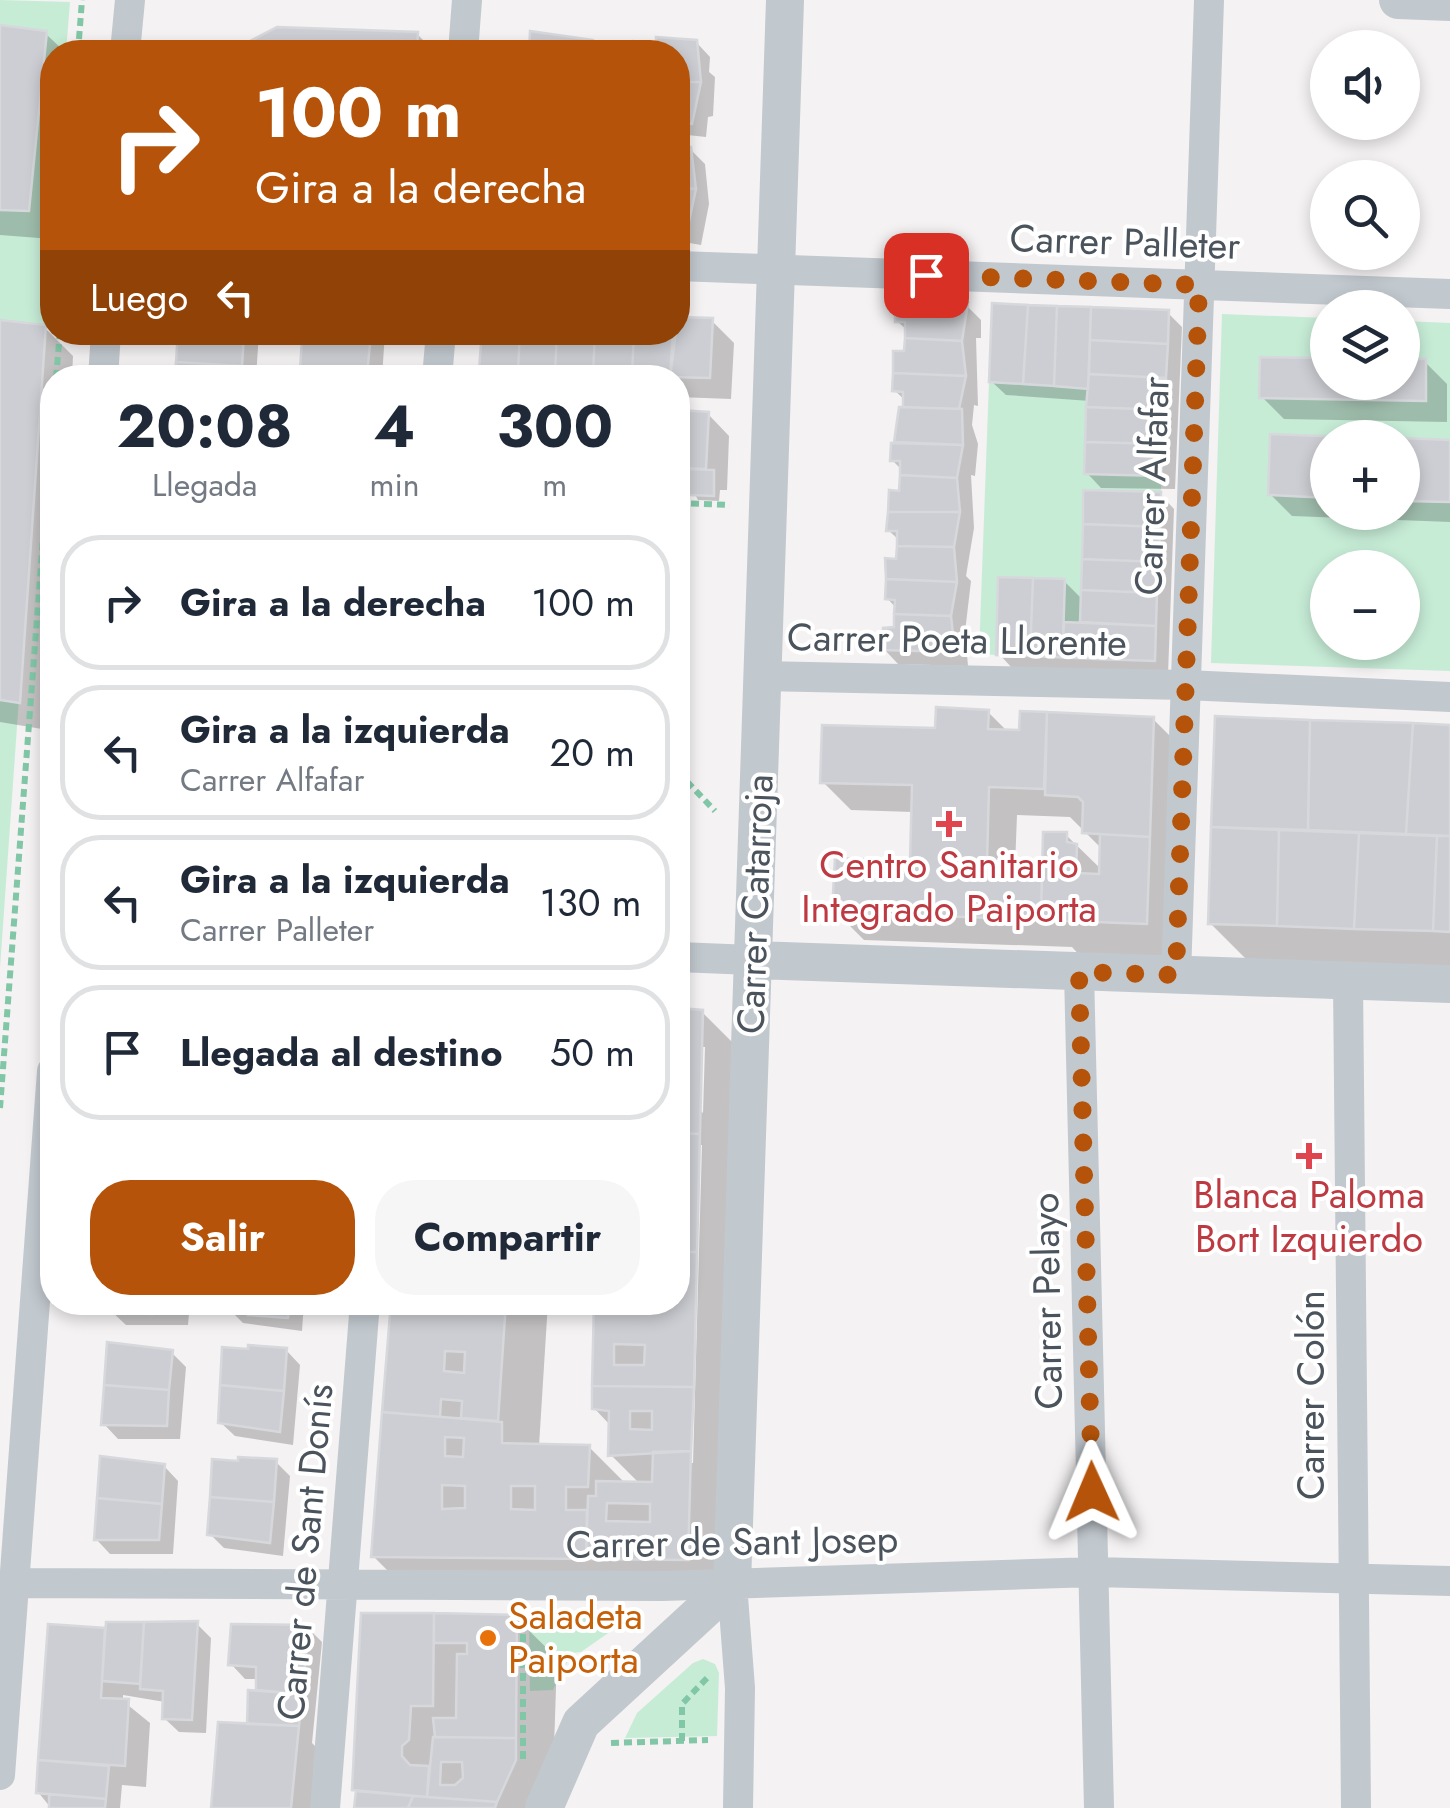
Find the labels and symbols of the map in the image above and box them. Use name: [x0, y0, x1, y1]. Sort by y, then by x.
street label: Carrer Palleter: [1009, 210, 1241, 273]
pin: [884, 233, 969, 318]
street label: Carrer Alfafar: [1120, 376, 1183, 596]
street label: Carrer Poeta Llorente: [787, 609, 1127, 670]
street label: Carrer Catarroja: [722, 773, 787, 1035]
marker: Centro Sanitario Integrado Paiporta: [936, 811, 962, 837]
place label: Centro Sanitario Integrado Paiporta: [801, 837, 1097, 936]
marker: Blanca Paloma Bort Izquierdo: [1298, 1145, 1320, 1167]
place label: Blanca Paloma Bort Izquierdo: [1193, 1167, 1425, 1266]
street label: Carrer Pelayo: [1017, 1192, 1076, 1410]
street label: Carrer Colón: [1283, 1290, 1338, 1500]
street label: Carrer de Sant Donís: [262, 1381, 347, 1723]
position arrow: [1040, 1440, 1144, 1544]
street label: Carrer de Sant Josep: [565, 1511, 899, 1572]
place label: Saladeta Paiporta: [508, 1588, 643, 1687]
marker: Saladeta Paiporta: [477, 1627, 499, 1649]

